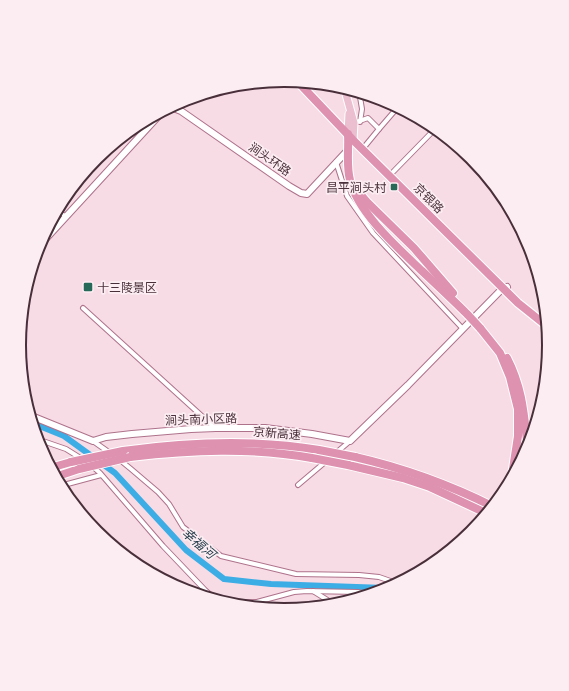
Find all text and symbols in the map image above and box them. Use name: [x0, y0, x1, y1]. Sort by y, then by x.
street label: 涧头环路: [246, 139, 294, 179]
place label: 昌平涧头村: [326, 180, 387, 195]
street label: 京银路: [411, 180, 447, 216]
marker: 昌平涧头村: [389, 182, 399, 192]
place label: 十三陵景区: [97, 280, 157, 295]
marker: 十三陵景区: [82, 281, 94, 293]
street label: 涧头南小区路: [165, 410, 237, 428]
street label: 京新高速: [252, 423, 302, 443]
water label: 幸福河: [179, 524, 221, 564]

